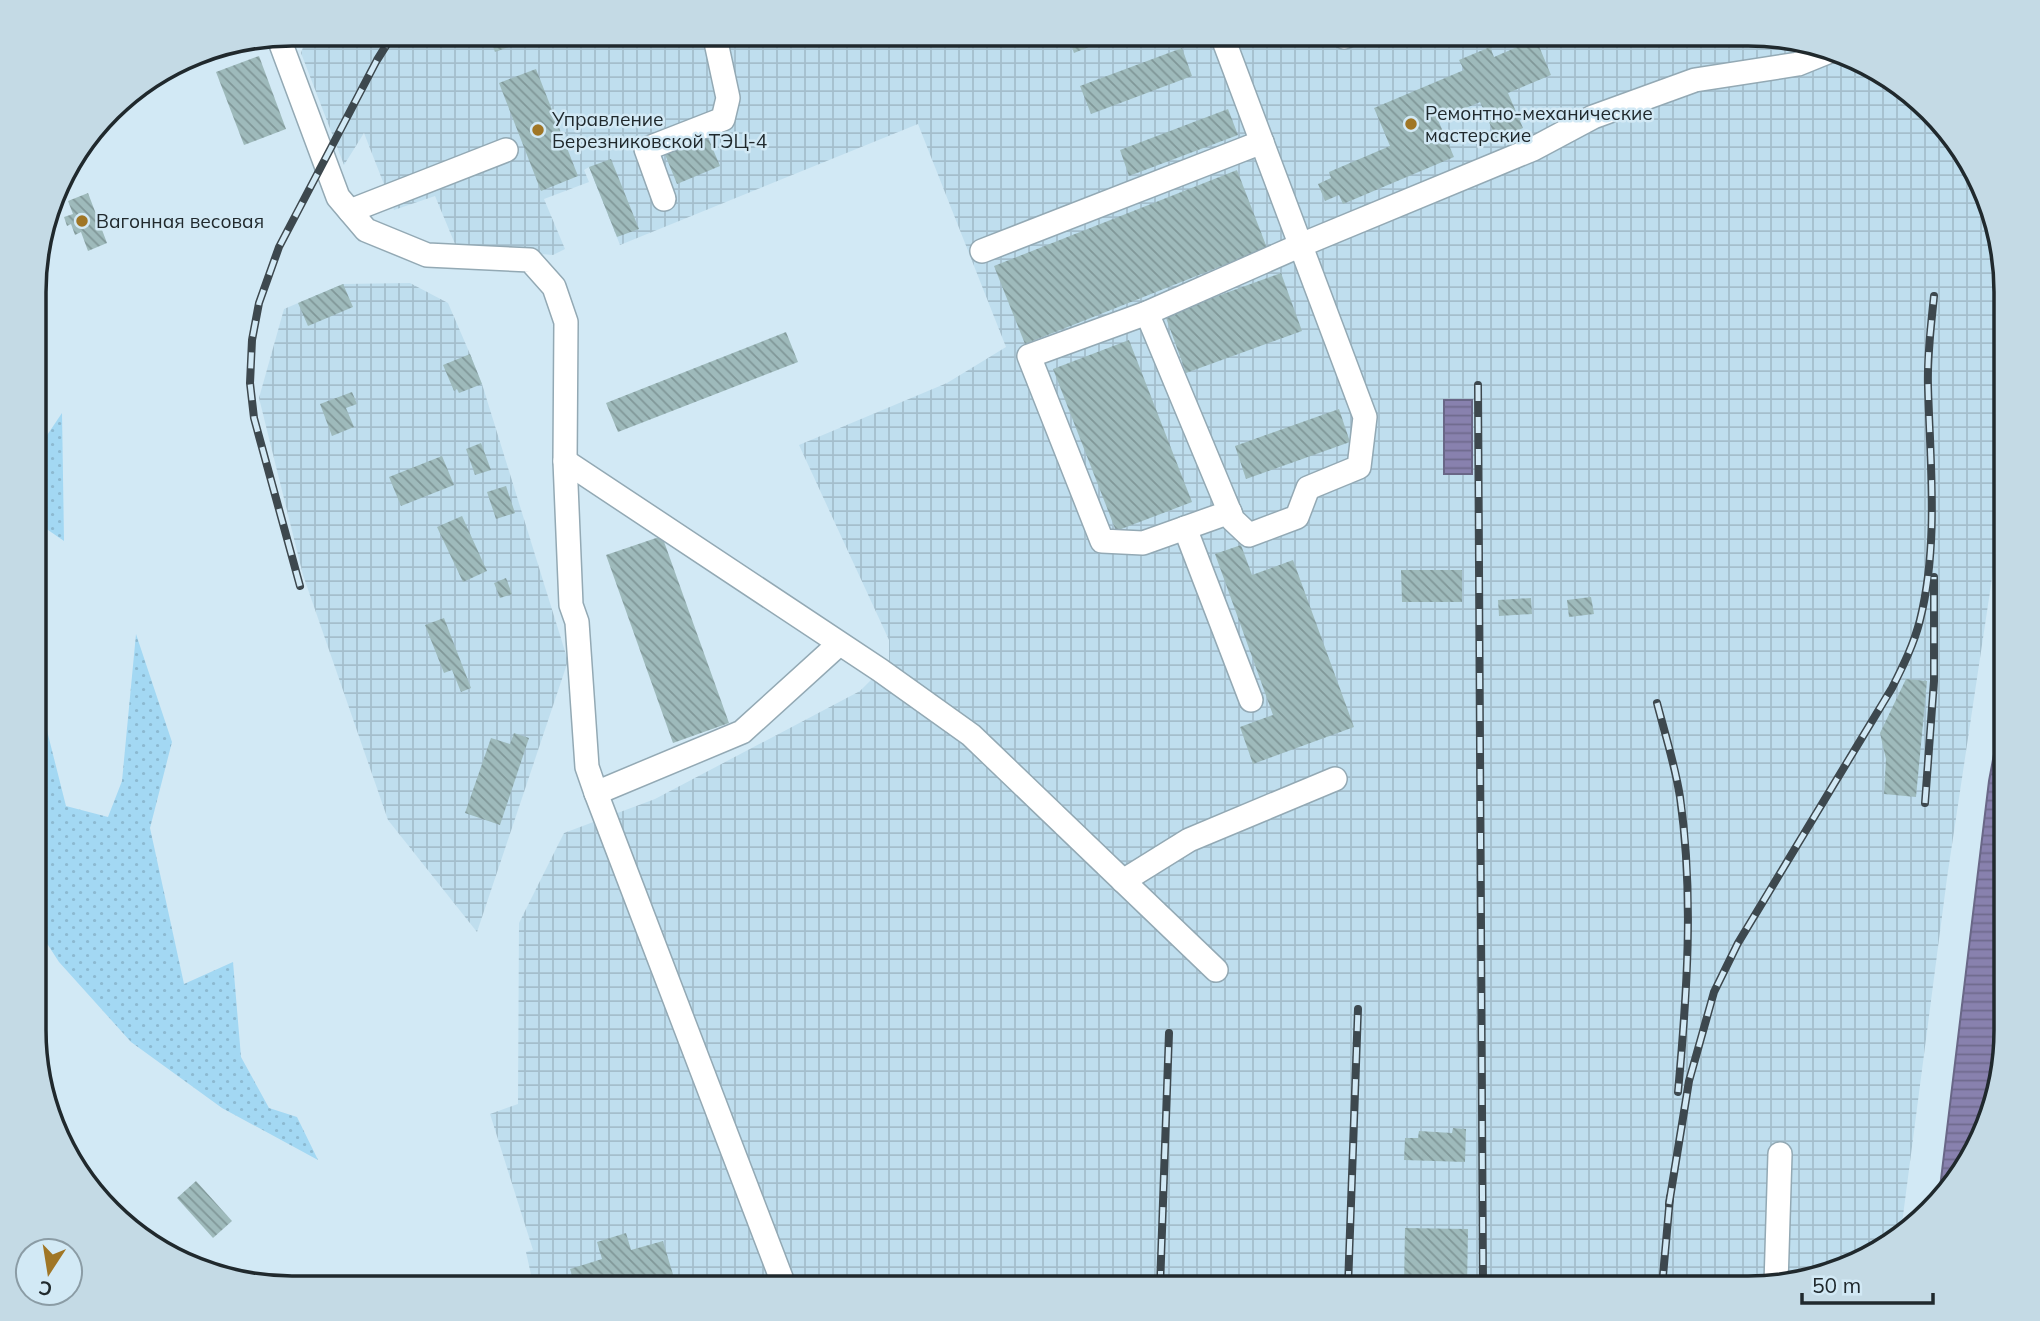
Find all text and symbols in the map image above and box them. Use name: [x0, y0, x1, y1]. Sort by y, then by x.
place label: Ремонтно-механические мастерские: [1425, 101, 1653, 147]
place label: Управление Березниковской ТЭЦ-4: [551, 107, 767, 153]
marker: Ремонтно-механические мастерские: [1403, 116, 1419, 132]
marker: Управление Березниковской ТЭЦ-4: [530, 122, 546, 138]
place label: Вагонная весовая: [96, 209, 264, 233]
marker: Вагонная весовая: [74, 213, 90, 229]
north arrow: [14, 1237, 84, 1307]
scale bar: [1802, 1262, 1933, 1306]
text: 50 m: [1812, 1272, 1861, 1298]
text: С: [37, 1276, 54, 1302]

